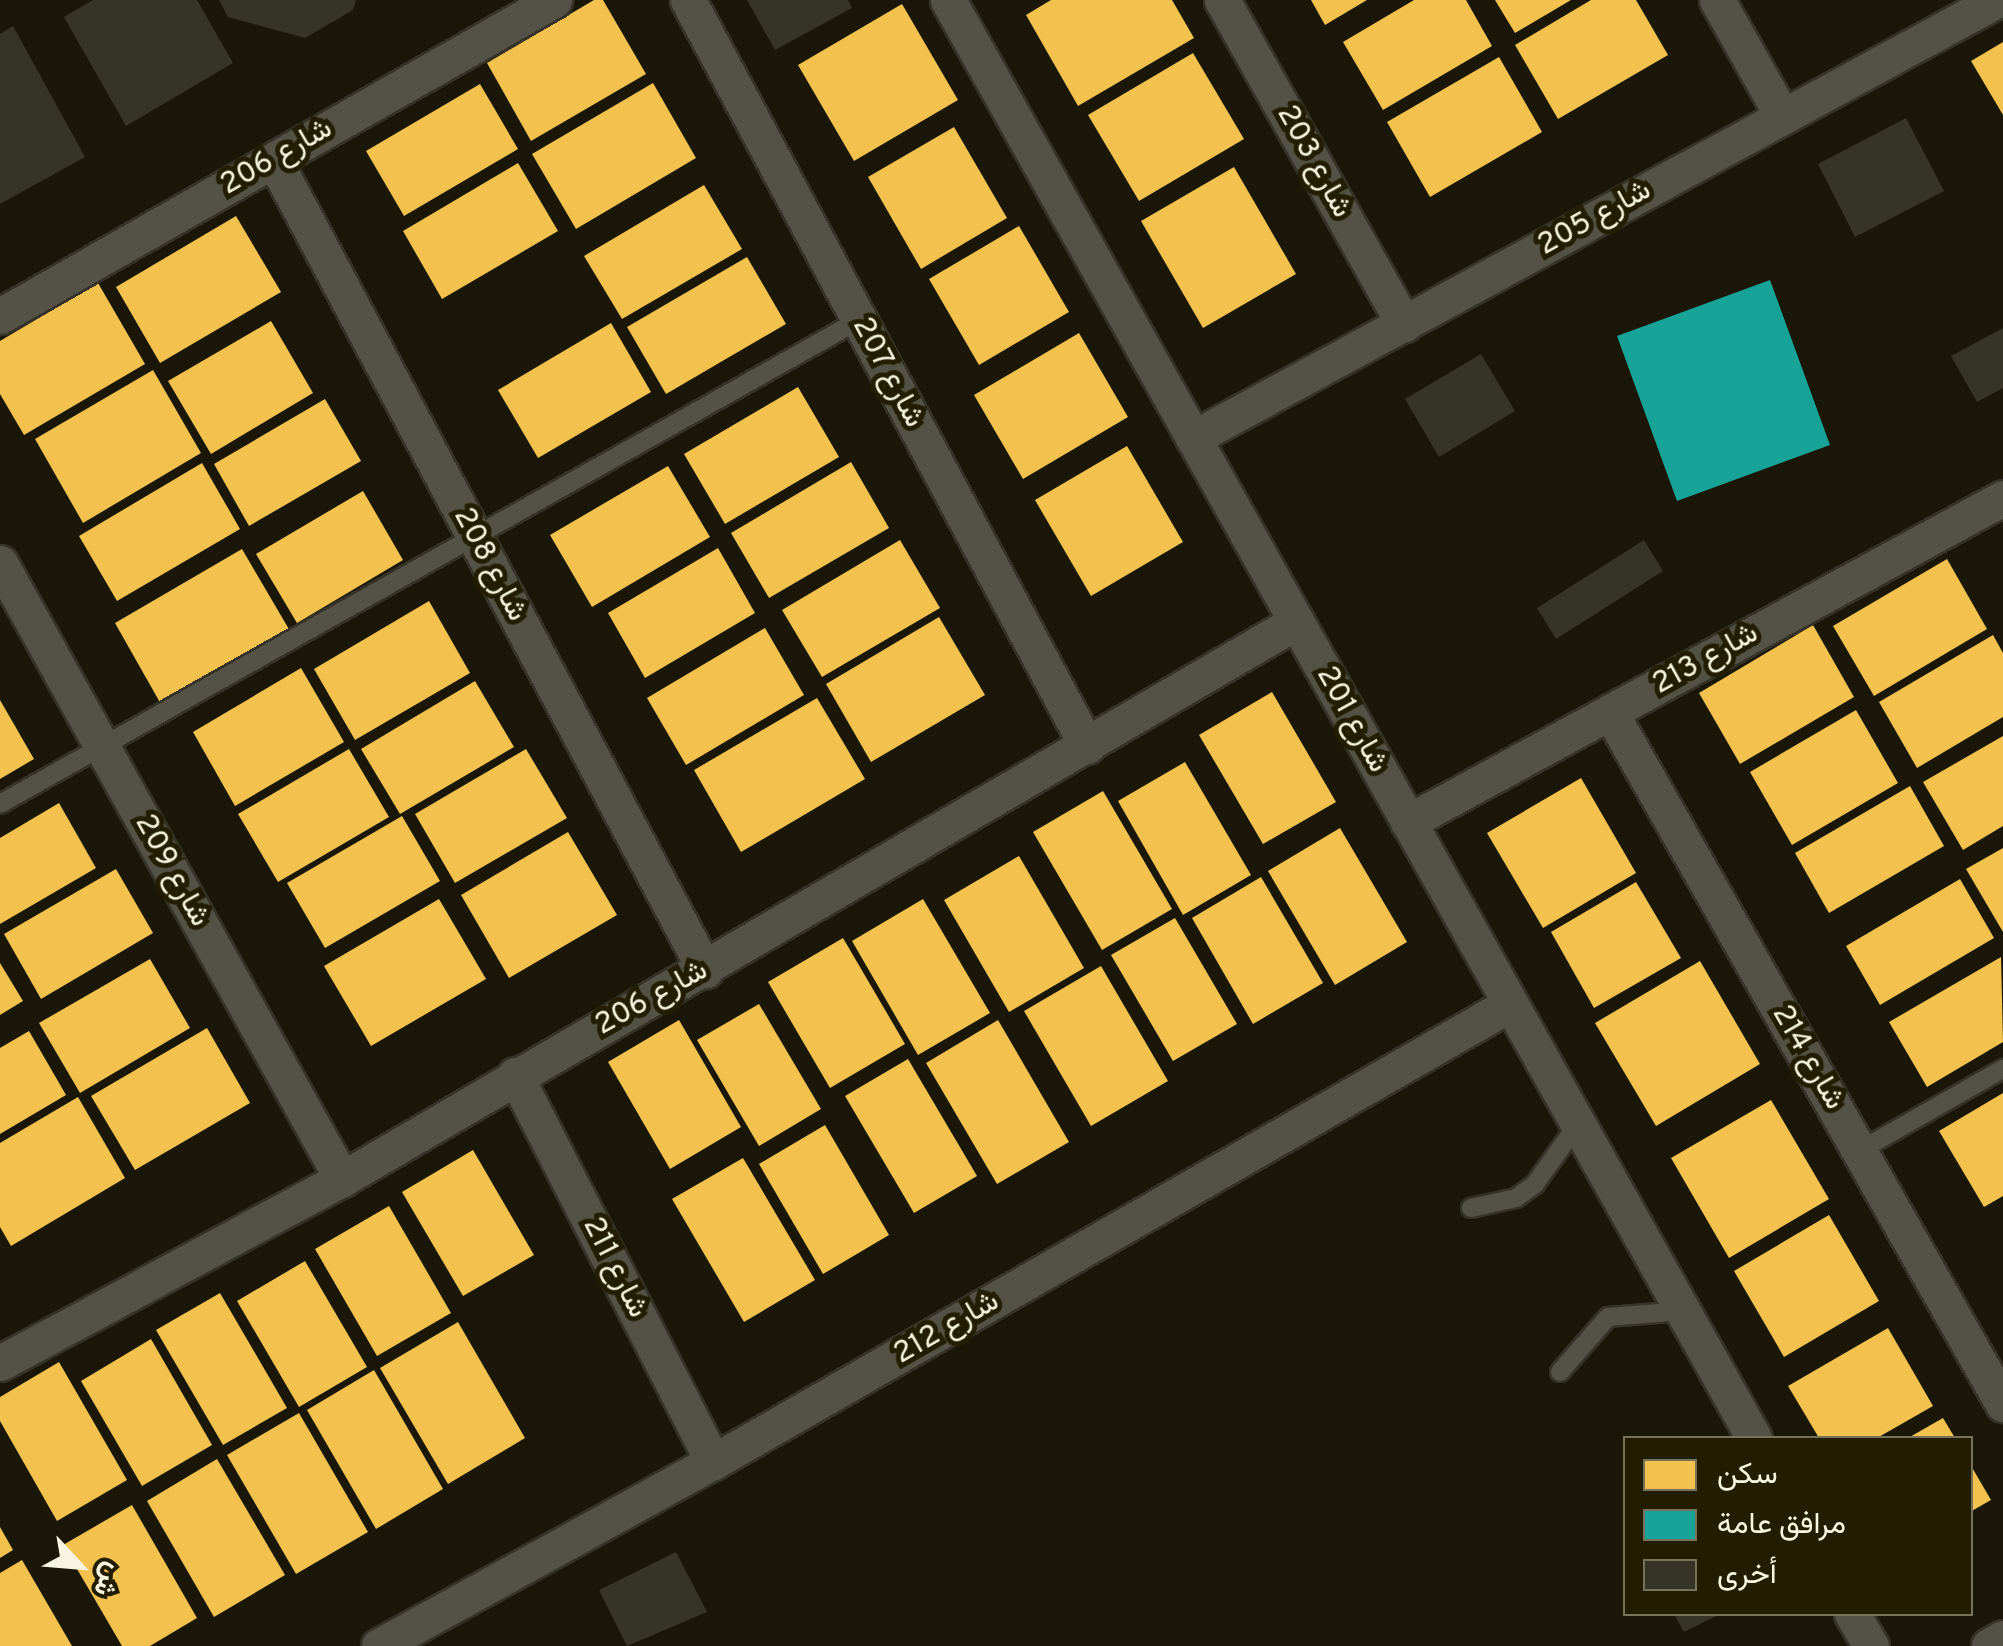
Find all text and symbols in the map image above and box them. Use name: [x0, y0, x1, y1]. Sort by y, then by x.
street label: شارع 203: [1267, 99, 1359, 225]
street label: شارع 206: [215, 112, 339, 204]
street label: شارع 205: [1532, 173, 1658, 265]
street label: شارع 207: [843, 312, 931, 434]
street label: شارع 208: [444, 502, 534, 628]
street label: شارع 213: [1647, 616, 1765, 704]
street label: شارع 201: [1307, 660, 1395, 780]
street label: شارع 209: [125, 809, 217, 933]
street label: شارع 206: [590, 953, 714, 1045]
street label: شارع 214: [1763, 999, 1851, 1117]
street label: شارع 211: [573, 1212, 655, 1324]
street label: شارع 212: [888, 1285, 1006, 1373]
legend: [1623, 1436, 1973, 1616]
text: سكن: [1717, 1457, 1778, 1494]
text: مرافق عامة: [1717, 1507, 1846, 1544]
north arrow: [30, 1516, 130, 1616]
text: ش: [83, 1556, 131, 1602]
text: أخرى: [1717, 1557, 1777, 1594]

